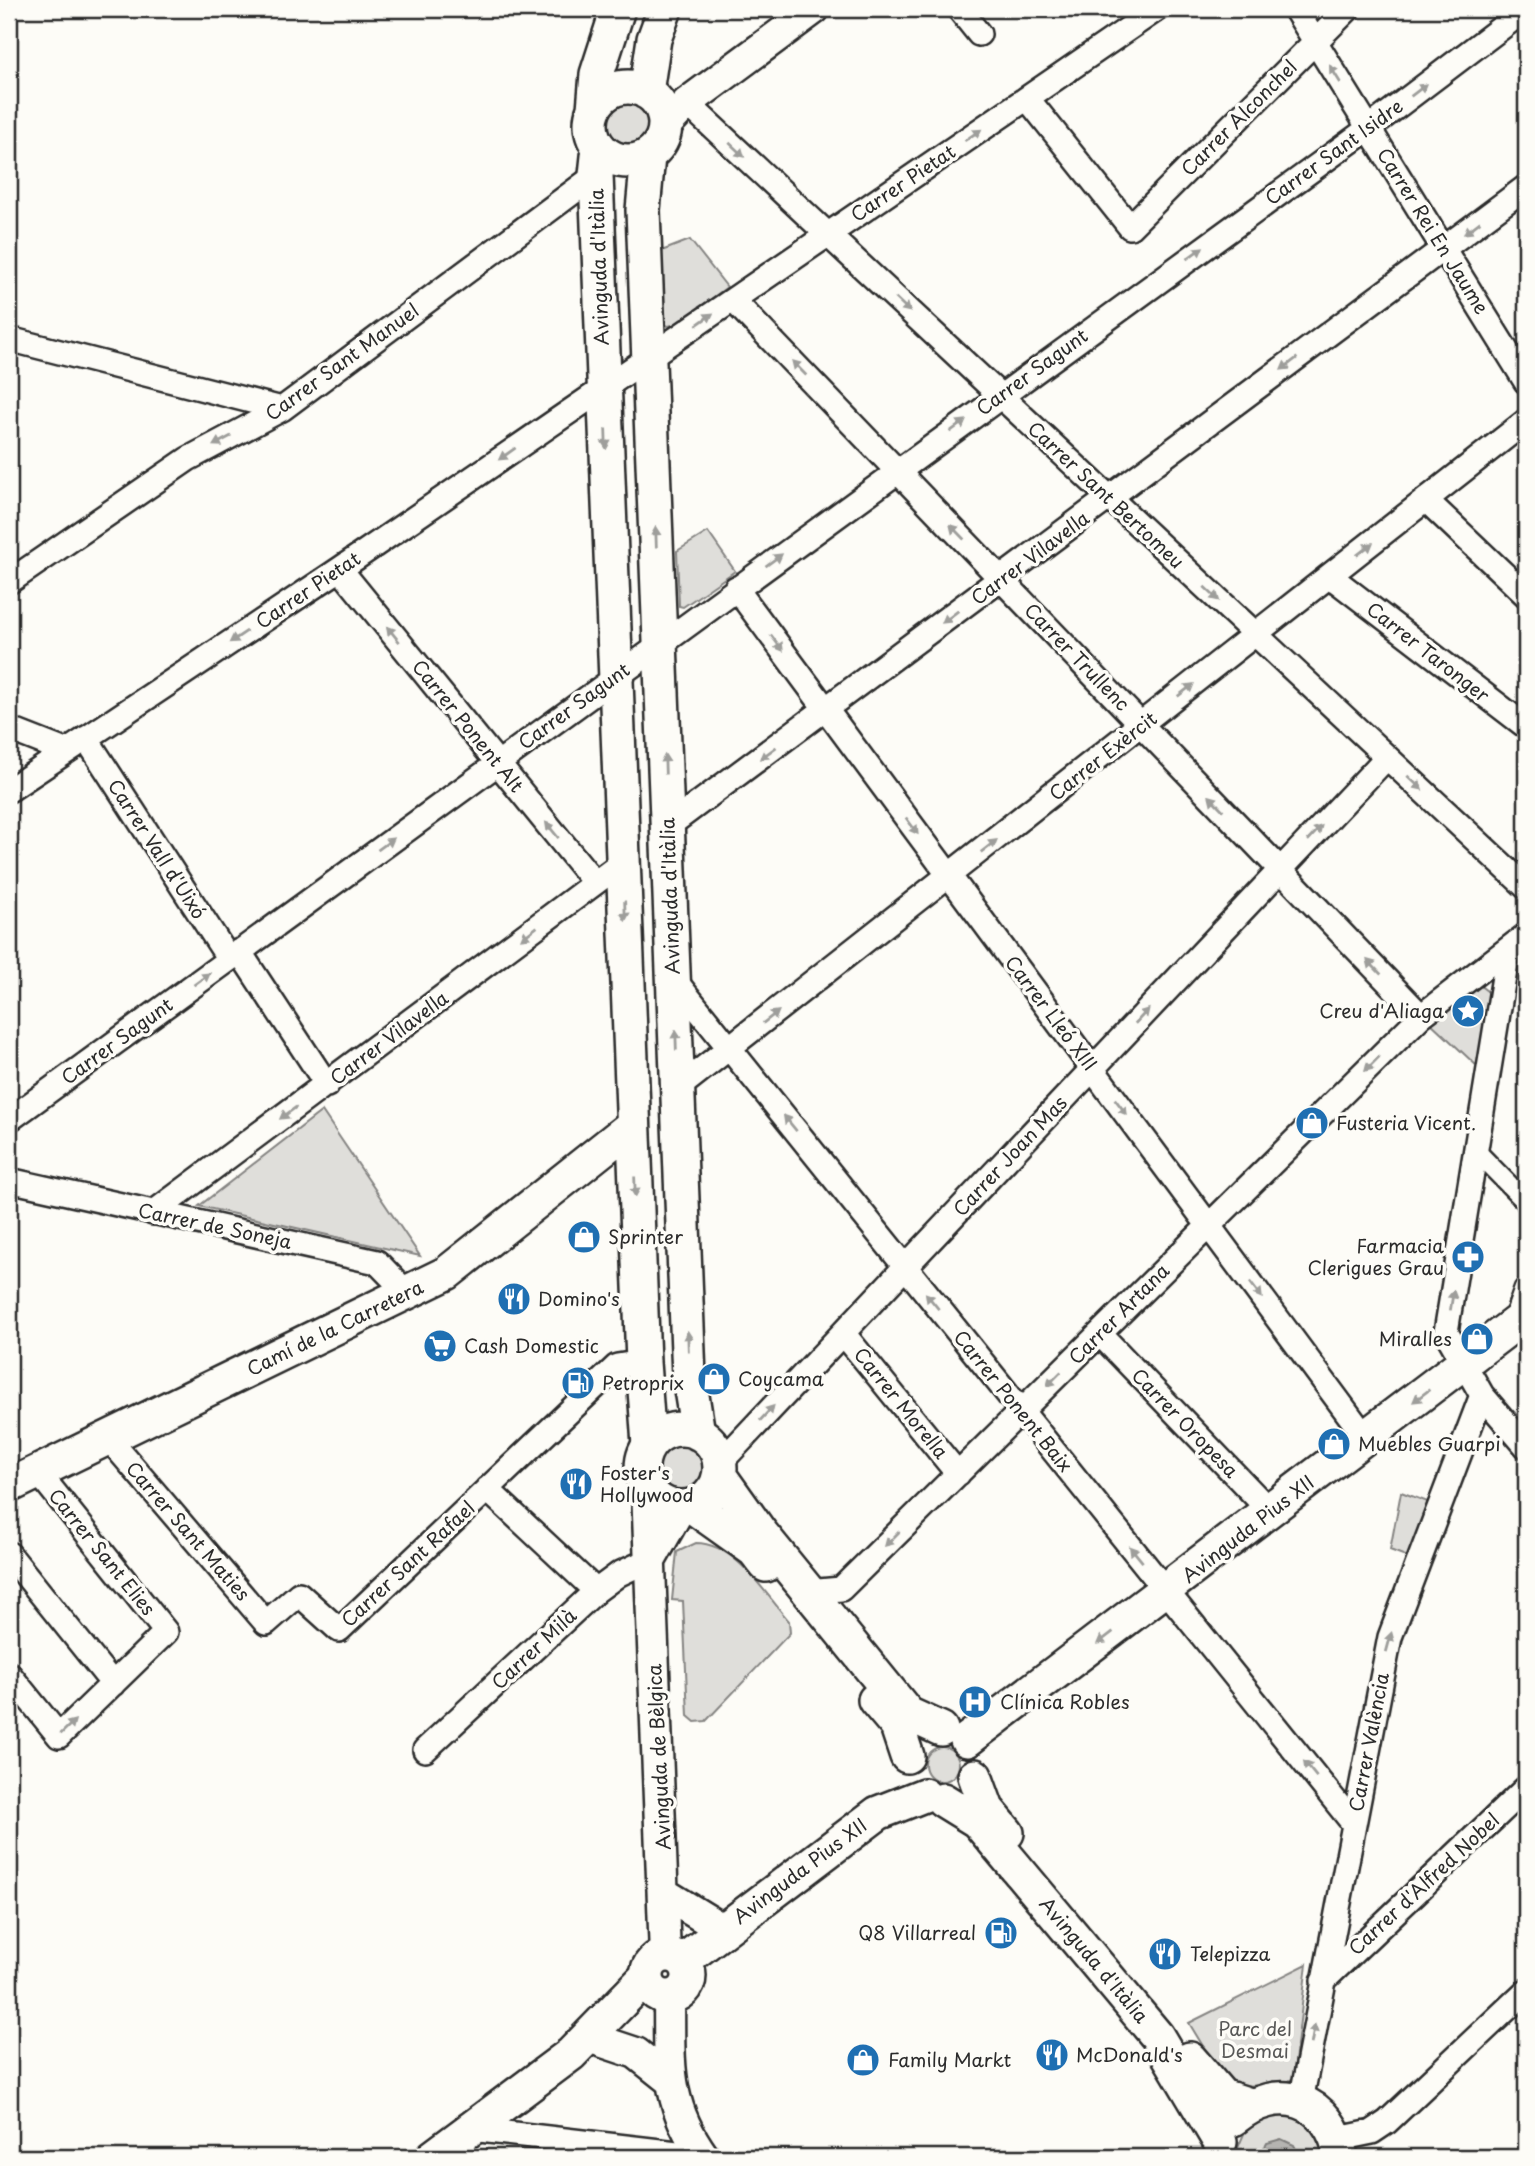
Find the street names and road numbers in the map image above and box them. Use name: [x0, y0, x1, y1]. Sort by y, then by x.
street label: Carrer Alconchel: [1174, 53, 1303, 182]
street label: Carrer Sant Isidre: [1259, 91, 1408, 211]
street label: Carrer Pietat: [844, 137, 960, 228]
street label: Carrer Rei En Jaume: [1371, 142, 1496, 319]
street label: Avinguda d'Itàlia: [581, 188, 615, 346]
street label: Carrer Sant Manuel: [259, 296, 424, 427]
street label: Carrer Sagunt: [970, 321, 1093, 421]
street label: Carrer Sant Bertomeu: [1022, 414, 1191, 574]
street label: Carrer Vilavella: [965, 503, 1095, 611]
street label: Carrer Pietat: [249, 544, 365, 635]
street label: Carrer Taronger: [1361, 594, 1496, 708]
street label: Carrer Trullenc: [1019, 596, 1137, 717]
street label: Carrer Ponent Alt: [406, 653, 531, 798]
street label: Carrer Sagunt: [512, 655, 635, 755]
street label: Carrer Exèrcit: [1042, 704, 1162, 806]
street label: Carrer Vall d'Uixó: [102, 773, 214, 924]
street label: Avinguda d'Itàlia: [652, 817, 686, 975]
street label: Carrer Lleó XIII: [999, 949, 1104, 1076]
street label: Carrer Vilavella: [324, 983, 454, 1091]
street label: Carrer Sagunt: [55, 990, 178, 1090]
street label: Carrer Joan Mas: [946, 1089, 1073, 1222]
street label: Carrer de Soneja: [136, 1195, 295, 1255]
street label: Carrer Artana: [1062, 1256, 1175, 1370]
street label: Camí de la Carretera: [242, 1272, 428, 1382]
street label: Carrer Ponent Baix: [948, 1324, 1080, 1477]
street label: Carrer Morella: [848, 1341, 956, 1464]
street label: Carrer Oropesa: [1126, 1361, 1246, 1484]
street label: Carrer Sant Maties: [120, 1454, 257, 1606]
street label: Avinguda Pius XII: [1175, 1468, 1320, 1589]
street label: Carrer Sant Elies: [43, 1482, 163, 1621]
street label: Carrer Sant Rafael: [334, 1494, 480, 1633]
street label: Carrer Milà: [484, 1601, 582, 1695]
street label: Avinguda de Bèlgica: [639, 1663, 677, 1851]
street label: Carrer València: [1341, 1669, 1395, 1814]
street label: Carrer d'Alfred Nobel: [1342, 1806, 1505, 1961]
street label: Avinguda Pius XII: [727, 1811, 872, 1930]
street label: Avinguda d'Itàlia: [1034, 1890, 1156, 2029]

